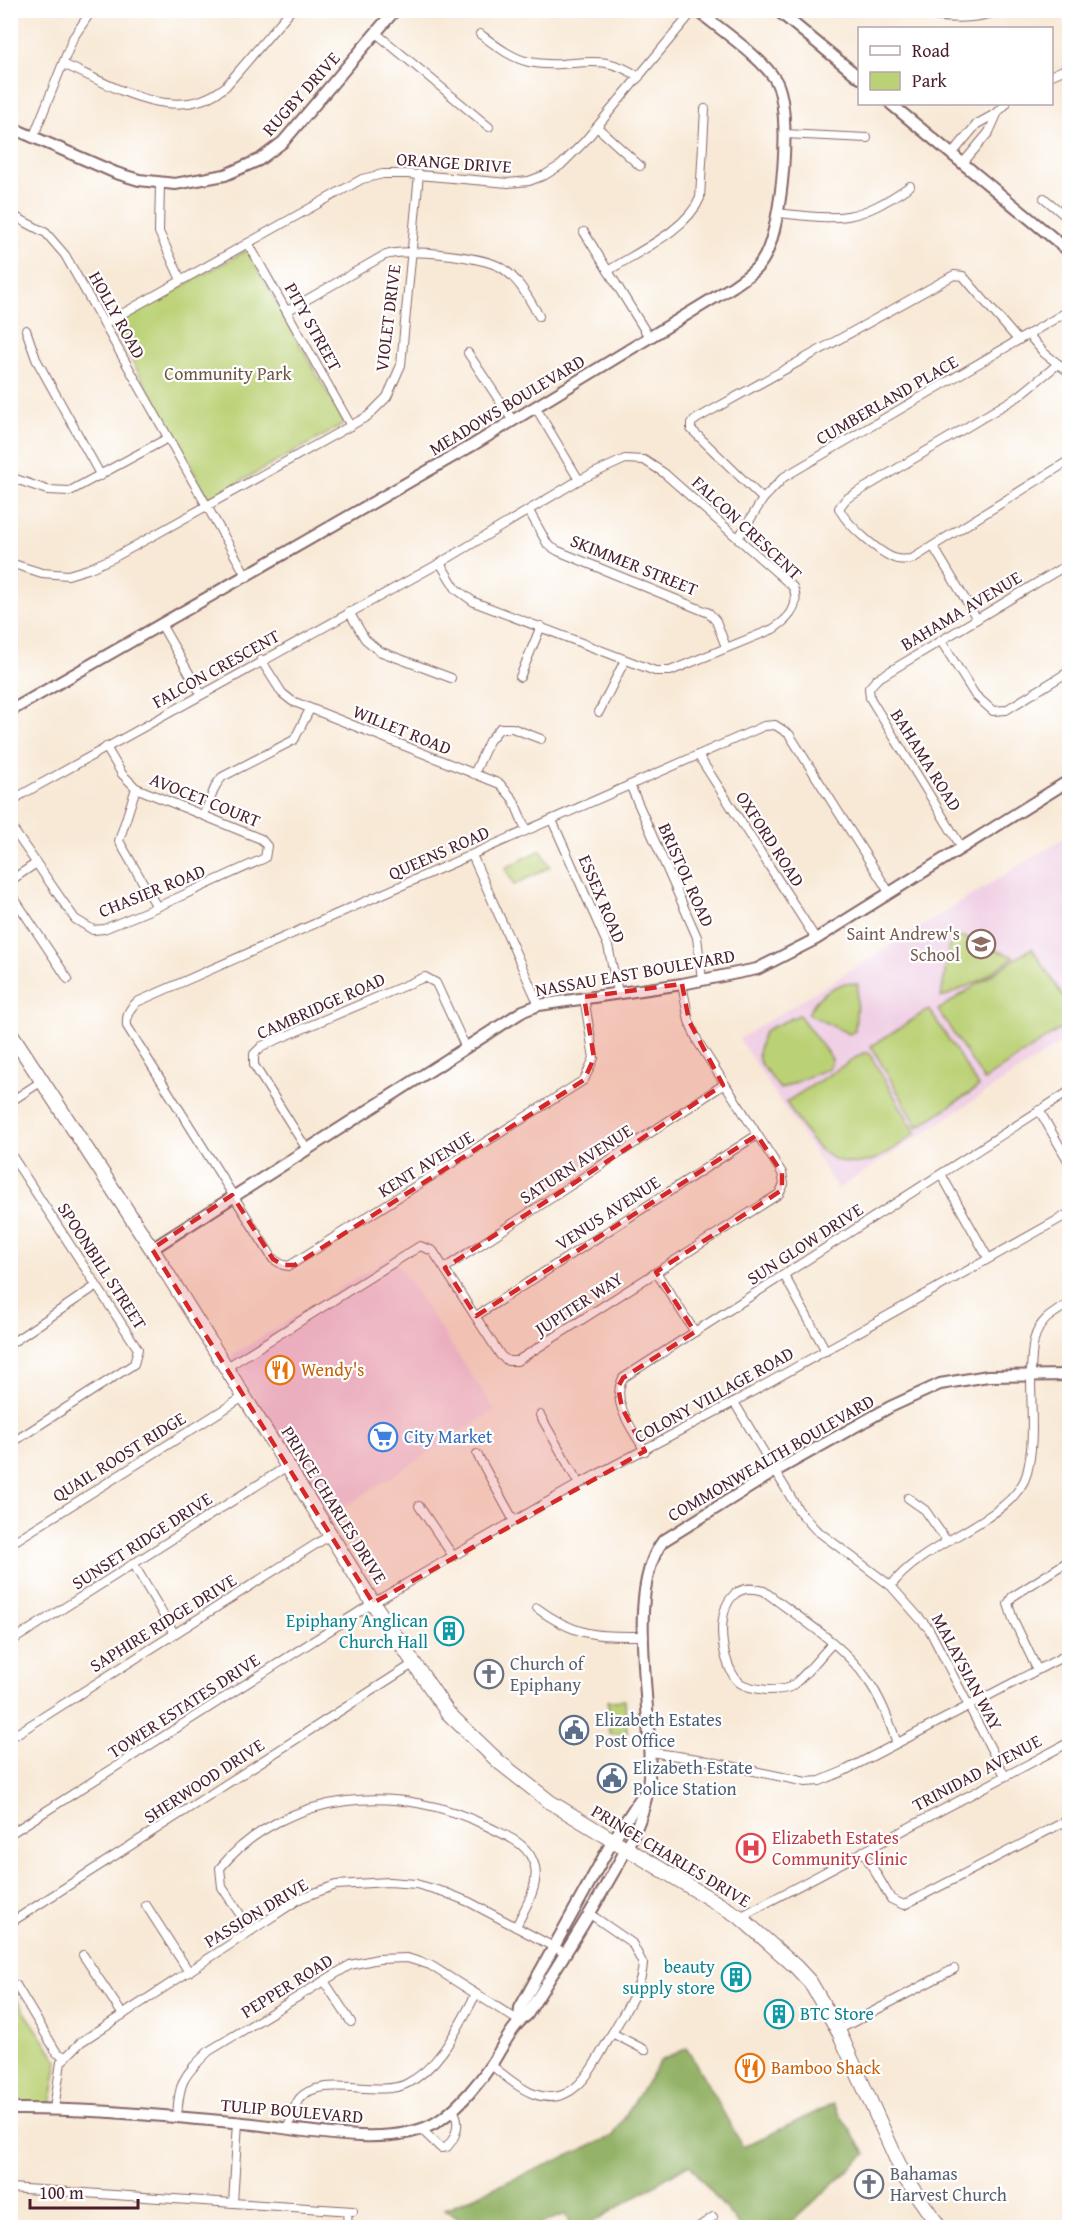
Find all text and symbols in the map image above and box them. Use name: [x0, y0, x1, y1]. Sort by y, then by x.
legend: [858, 27, 1053, 105]
text: Road: [912, 37, 950, 64]
street label: RUGBY DRIVE: [255, 45, 346, 142]
text: Park: [912, 67, 948, 94]
street label: ORANGE DRIVE: [396, 145, 513, 180]
street label: VIOLET DRIVE: [368, 263, 407, 373]
street label: HOLLY ROAD: [82, 266, 153, 364]
street label: PITY STREET: [278, 278, 349, 376]
street label: MEADOWS BOULEVARD: [424, 347, 590, 462]
street label: CUMBERLAND PLACE: [811, 348, 963, 451]
park label: Community Park: [164, 360, 293, 387]
street label: FALCON CRESCENT: [686, 469, 809, 586]
street label: SKIMMER STREET: [566, 527, 702, 602]
street label: BAHAMA AVENUE: [895, 564, 1026, 657]
street label: FALCON CRESCENT: [147, 622, 285, 715]
street label: WILLET ROAD: [349, 698, 456, 762]
street label: BAHAMA ROAD: [884, 703, 969, 816]
street label: AVOCET COURT: [146, 765, 265, 834]
street label: OXFORD ROAD: [729, 786, 812, 892]
street label: QUEENS ROAD: [384, 818, 494, 887]
street label: BRISTOL ROAD: [651, 818, 721, 931]
street label: ESSEX ROAD: [572, 850, 633, 947]
street label: CHASIER ROAD: [94, 857, 209, 924]
place label: Saint Andrew's School: [846, 920, 960, 968]
school or university icon: Saint Andrew's School: [965, 928, 997, 960]
street label: NASSAU EAST BOULEVARD: [533, 942, 737, 1003]
street label: CAMBRIDGE ROAD: [252, 965, 390, 1046]
street label: SATURN AVENUE: [514, 1117, 638, 1210]
street label: KENT AVENUE: [372, 1123, 479, 1204]
street label: VENUS AVENUE: [550, 1168, 666, 1257]
street label: SUN GLOW DRIVE: [741, 1196, 868, 1291]
street label: SPOONBILL STREET: [51, 1197, 154, 1335]
street label: JUPITER WAY: [528, 1265, 628, 1343]
street label: COLONY VILLAGE ROAD: [629, 1339, 799, 1450]
restaurant icon: Wendy's: [264, 1354, 296, 1386]
place label: Wendy's: [301, 1356, 365, 1383]
street label: COMMONWEALTH BOULEVARD: [662, 1387, 879, 1528]
street label: QUAIL ROOST RIDGE: [47, 1405, 191, 1508]
street label: PRINCE CHARLES DRIVE: [275, 1421, 394, 1589]
supermarket icon: City Market: [367, 1421, 399, 1453]
place label: City Market: [404, 1423, 493, 1450]
street label: SUNSET RIDGE DRIVE: [66, 1485, 217, 1596]
street label: SAPHIRE RIDGE DRIVE: [84, 1566, 241, 1679]
place label: Epiphany Anglican Church Hall: [286, 1607, 428, 1655]
street label: MALAYSIAN WAY: [925, 1608, 1010, 1735]
building icon: Epiphany Anglican Church Hall: [433, 1615, 465, 1647]
street label: TOWER ESTATES DRIVE: [102, 1646, 265, 1765]
place label: Church of Epiphany: [510, 1650, 586, 1698]
church icon: Church of Epiphany: [473, 1658, 505, 1690]
place label: Elizabeth Estates Post Office: [595, 1706, 722, 1754]
public building icon: Elizabeth Estates Post Office: [558, 1714, 590, 1746]
street label: TRINIDAD AVENUE: [907, 1727, 1046, 1818]
street label: SHERWOOD DRIVE: [138, 1731, 269, 1830]
place label: Elizabeth Estate Police Station: [633, 1754, 753, 1802]
public building icon: Elizabeth Estate Police Station: [596, 1762, 628, 1794]
street label: PRINCE CHARLES DRIVE: [586, 1797, 756, 1914]
place label: Elizabeth Estates Community Clinic: [772, 1824, 908, 1872]
hospital icon: Elizabeth Estates Community Clinic: [735, 1832, 767, 1864]
street label: PASSION DRIVE: [199, 1871, 313, 1954]
street label: PEPPER ROAD: [235, 1946, 338, 2025]
place label: beauty supply store: [622, 1953, 715, 2001]
building icon: beauty supply store: [720, 1961, 752, 1993]
building icon: BTC Store: [763, 1998, 795, 2030]
place label: BTC Store: [800, 2000, 874, 2027]
restaurant icon: Bamboo Shack: [734, 2052, 766, 2084]
place label: Bamboo Shack: [771, 2054, 881, 2081]
street label: TULIP BOULEVARD: [220, 2091, 365, 2130]
place label: Bahamas Harvest Church: [890, 2160, 1007, 2208]
church icon: Bahamas Harvest Church: [853, 2168, 885, 2200]
scale bar: [30, 2172, 138, 2210]
text: 100 m: [39, 2179, 84, 2206]

